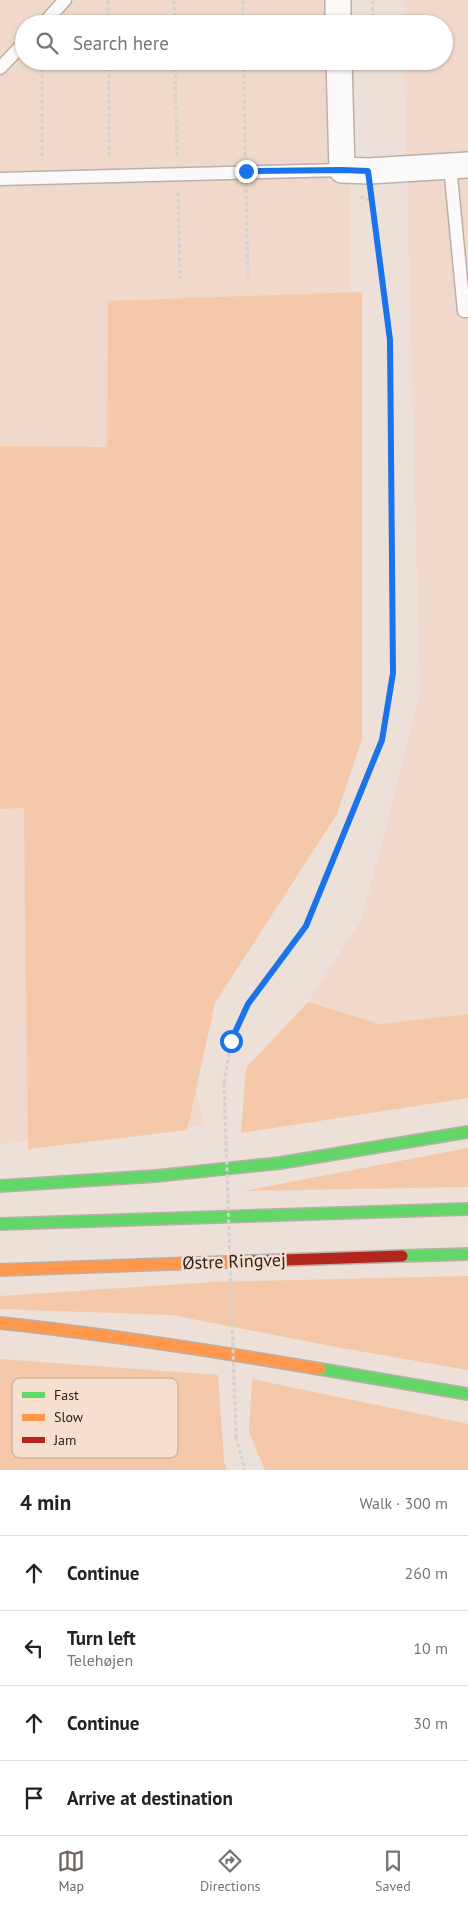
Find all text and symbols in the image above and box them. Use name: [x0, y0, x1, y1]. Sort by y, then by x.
search box: [15, 15, 453, 70]
icon: search: [33, 29, 61, 57]
text: Search here: [73, 31, 169, 55]
route end: [235, 160, 258, 183]
route start: [220, 1030, 243, 1053]
street label: Østre Ringvej: [182, 1248, 286, 1274]
legend: [12, 1378, 178, 1458]
text: Fast: [54, 1386, 79, 1404]
text: Slow: [54, 1408, 84, 1426]
text: Jam: [53, 1431, 76, 1449]
text: 4 min: [20, 1489, 71, 1516]
text: Walk · 300 m: [359, 1493, 448, 1513]
icon: ahead: [20, 1559, 48, 1587]
text: Continue: [67, 1561, 139, 1585]
text: 260 m: [405, 1563, 448, 1583]
text: Turn left: [67, 1626, 136, 1650]
icon: left: [20, 1634, 48, 1662]
text: 10 m: [413, 1638, 448, 1658]
text: Telehøjen: [67, 1650, 133, 1670]
icon: ahead: [20, 1709, 48, 1737]
text: Continue: [67, 1711, 139, 1735]
text: 30 m: [413, 1713, 448, 1733]
icon: arrive: [20, 1784, 48, 1812]
text: Arrive at destination: [67, 1786, 233, 1810]
tab: Map: [57, 1847, 85, 1895]
tab: Directions: [200, 1847, 260, 1895]
tab: Saved: [375, 1847, 411, 1895]

